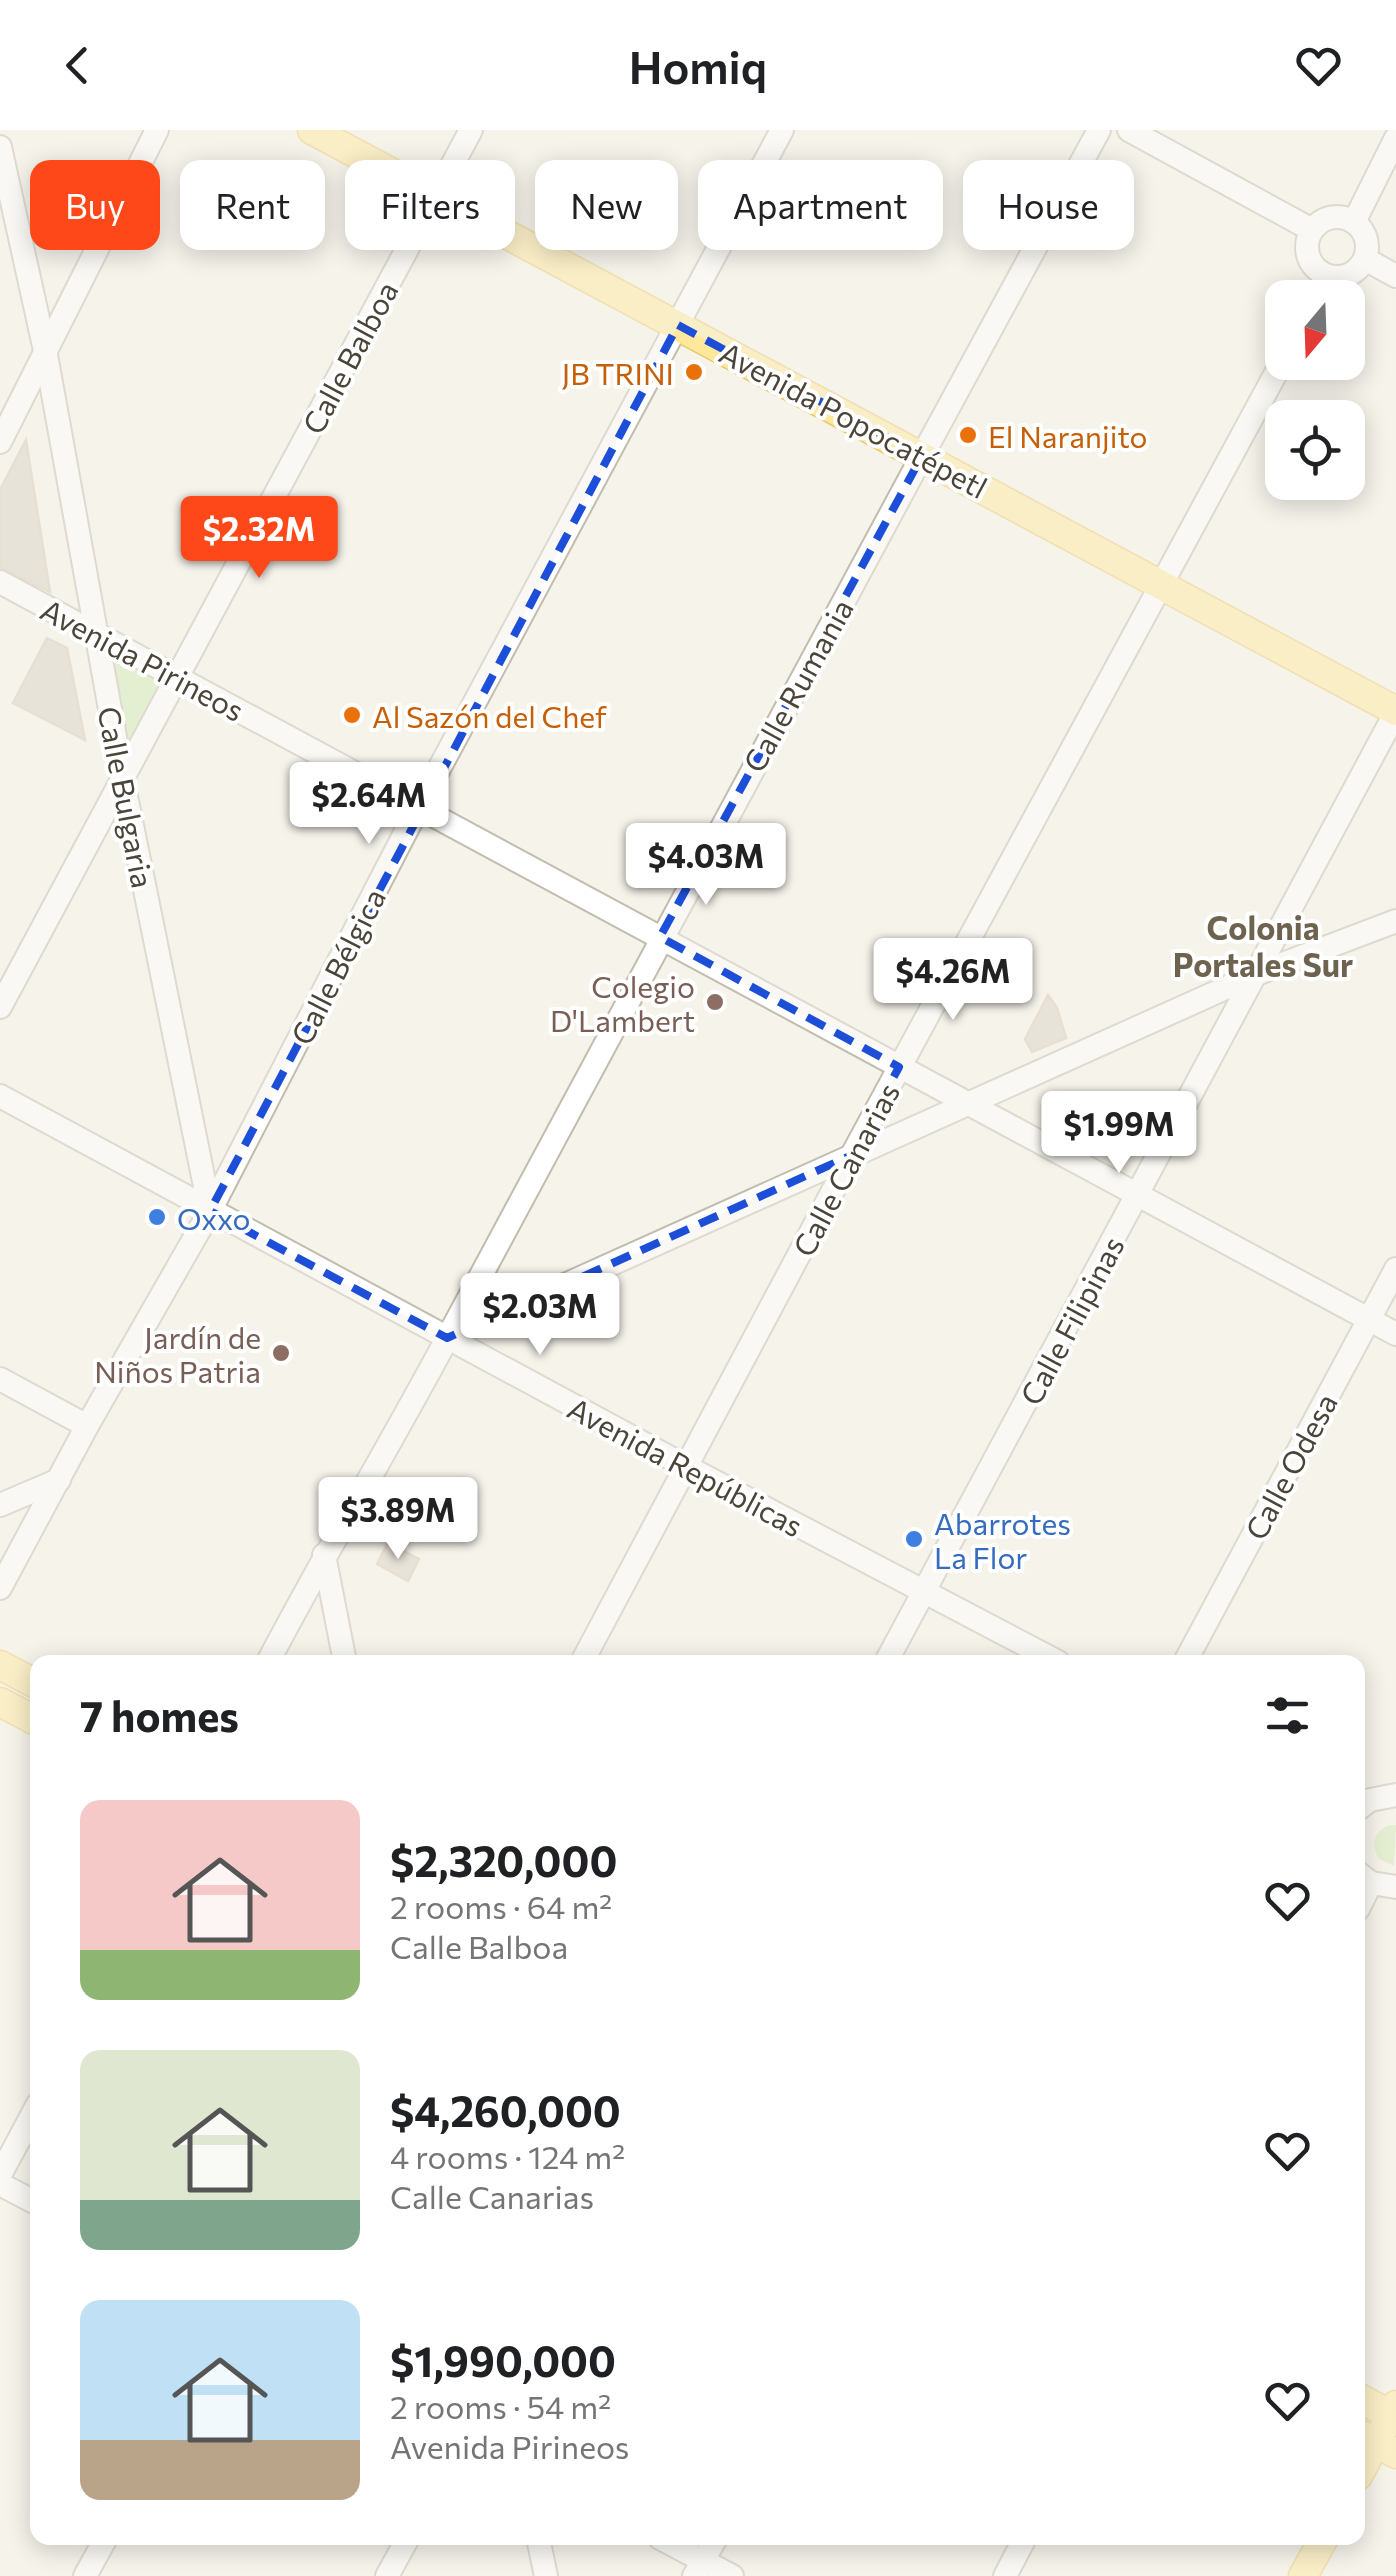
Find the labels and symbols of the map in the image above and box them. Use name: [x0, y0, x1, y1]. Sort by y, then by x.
street label: Calle Balboa: [293, 275, 405, 439]
north arrow: [1265, 280, 1365, 380]
street label: Avenida Popocatépetl: [714, 333, 994, 505]
place label: JB TRINI: [561, 354, 674, 391]
marker: JB TRINI: [683, 361, 705, 383]
place label: El Naranjito: [988, 417, 1147, 454]
marker: El Naranjito: [957, 424, 979, 446]
pin: $2.32M: [178, 496, 340, 581]
street label: Avenida Pirineos: [35, 590, 251, 728]
street label: Calle Rumania: [734, 592, 860, 778]
place label: Al Sazón del Chef: [372, 697, 607, 734]
street label: Calle Bulgaria: [91, 703, 163, 891]
marker: Al Sazón del Chef: [341, 704, 363, 726]
pin: $2.64M: [288, 762, 450, 847]
pin: $4.03M: [625, 823, 787, 908]
street label: Calle Bélgica: [282, 882, 392, 1050]
district label: Colonia Portales Sur: [1173, 907, 1353, 984]
pin: $4.26M: [872, 938, 1034, 1023]
place label: Colegio D'Lambert: [550, 967, 695, 1038]
marker: Colegio D'Lambert: [704, 991, 726, 1013]
street label: Calle Canarias: [784, 1076, 906, 1262]
pin: $1.99M: [1038, 1091, 1200, 1176]
place label: Oxxo: [177, 1199, 250, 1236]
marker: Oxxo: [146, 1206, 168, 1228]
street label: Calle Filipinas: [1011, 1230, 1131, 1410]
pin: $2.03M: [459, 1273, 621, 1358]
place label: Jardín de Niños Patria: [94, 1318, 261, 1389]
marker: Jardín de Niños Patria: [270, 1342, 292, 1364]
street label: Calle Odesa: [1236, 1387, 1344, 1545]
street label: Avenida Repúblicas: [562, 1388, 810, 1544]
pin: $3.89M: [317, 1477, 479, 1562]
place label: Abarrotes La Flor: [934, 1504, 1071, 1575]
marker: Abarrotes La Flor: [903, 1528, 925, 1550]

